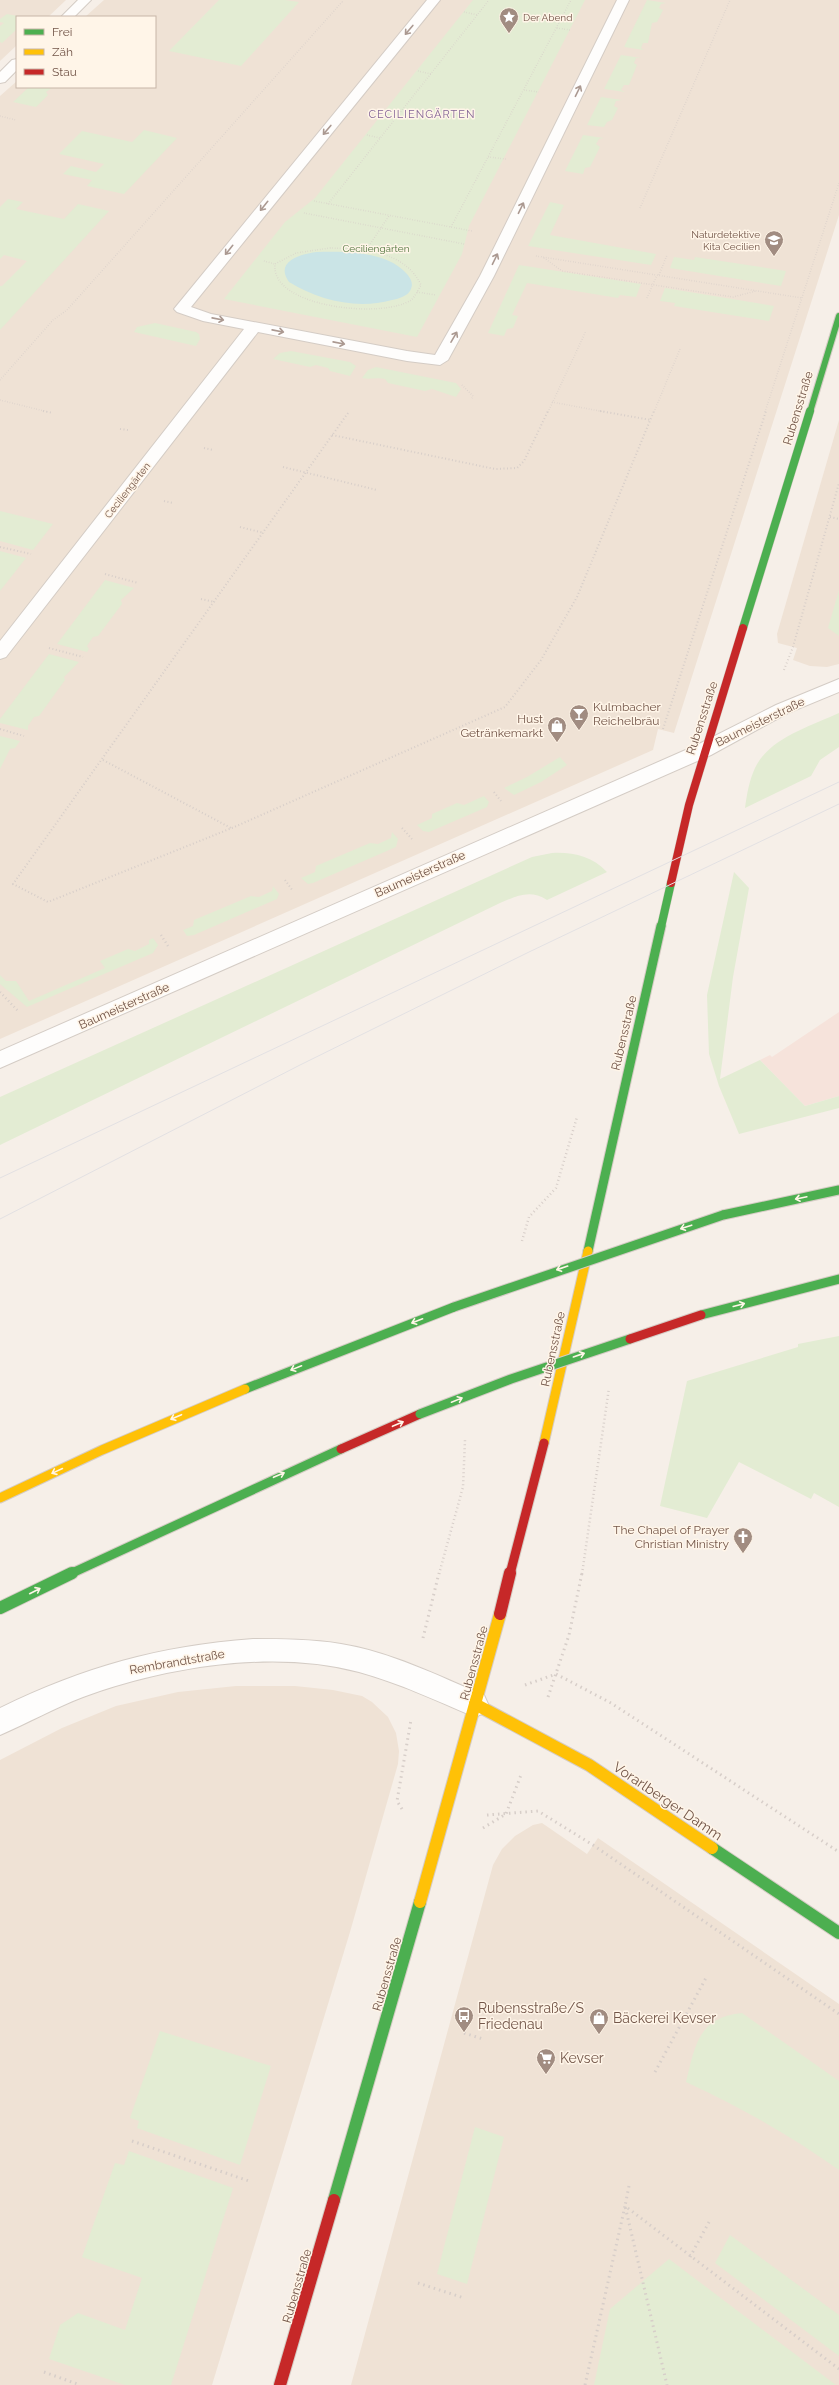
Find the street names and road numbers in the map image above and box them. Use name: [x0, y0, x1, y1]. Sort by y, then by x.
street label: Rubensstraße: [780, 369, 816, 447]
street label: Ceciliengärten: [102, 460, 152, 520]
street label: Rubensstraße: [684, 680, 720, 756]
street label: Baumeisterstraße: [713, 694, 807, 750]
street label: Baumeisterstraße: [373, 848, 467, 900]
street label: Baumeisterstraße: [77, 980, 171, 1032]
street label: Rubensstraße: [609, 994, 639, 1072]
street label: Rubensstraße: [538, 1310, 568, 1388]
street label: Rubensstraße: [457, 1624, 491, 1702]
street label: Rembrandtstraße: [128, 1647, 226, 1677]
street label: Vorarlberger Damm: [610, 1759, 726, 1843]
street label: Rubensstraße: [370, 1935, 404, 2013]
street label: Rubensstraße: [280, 2247, 314, 2325]

